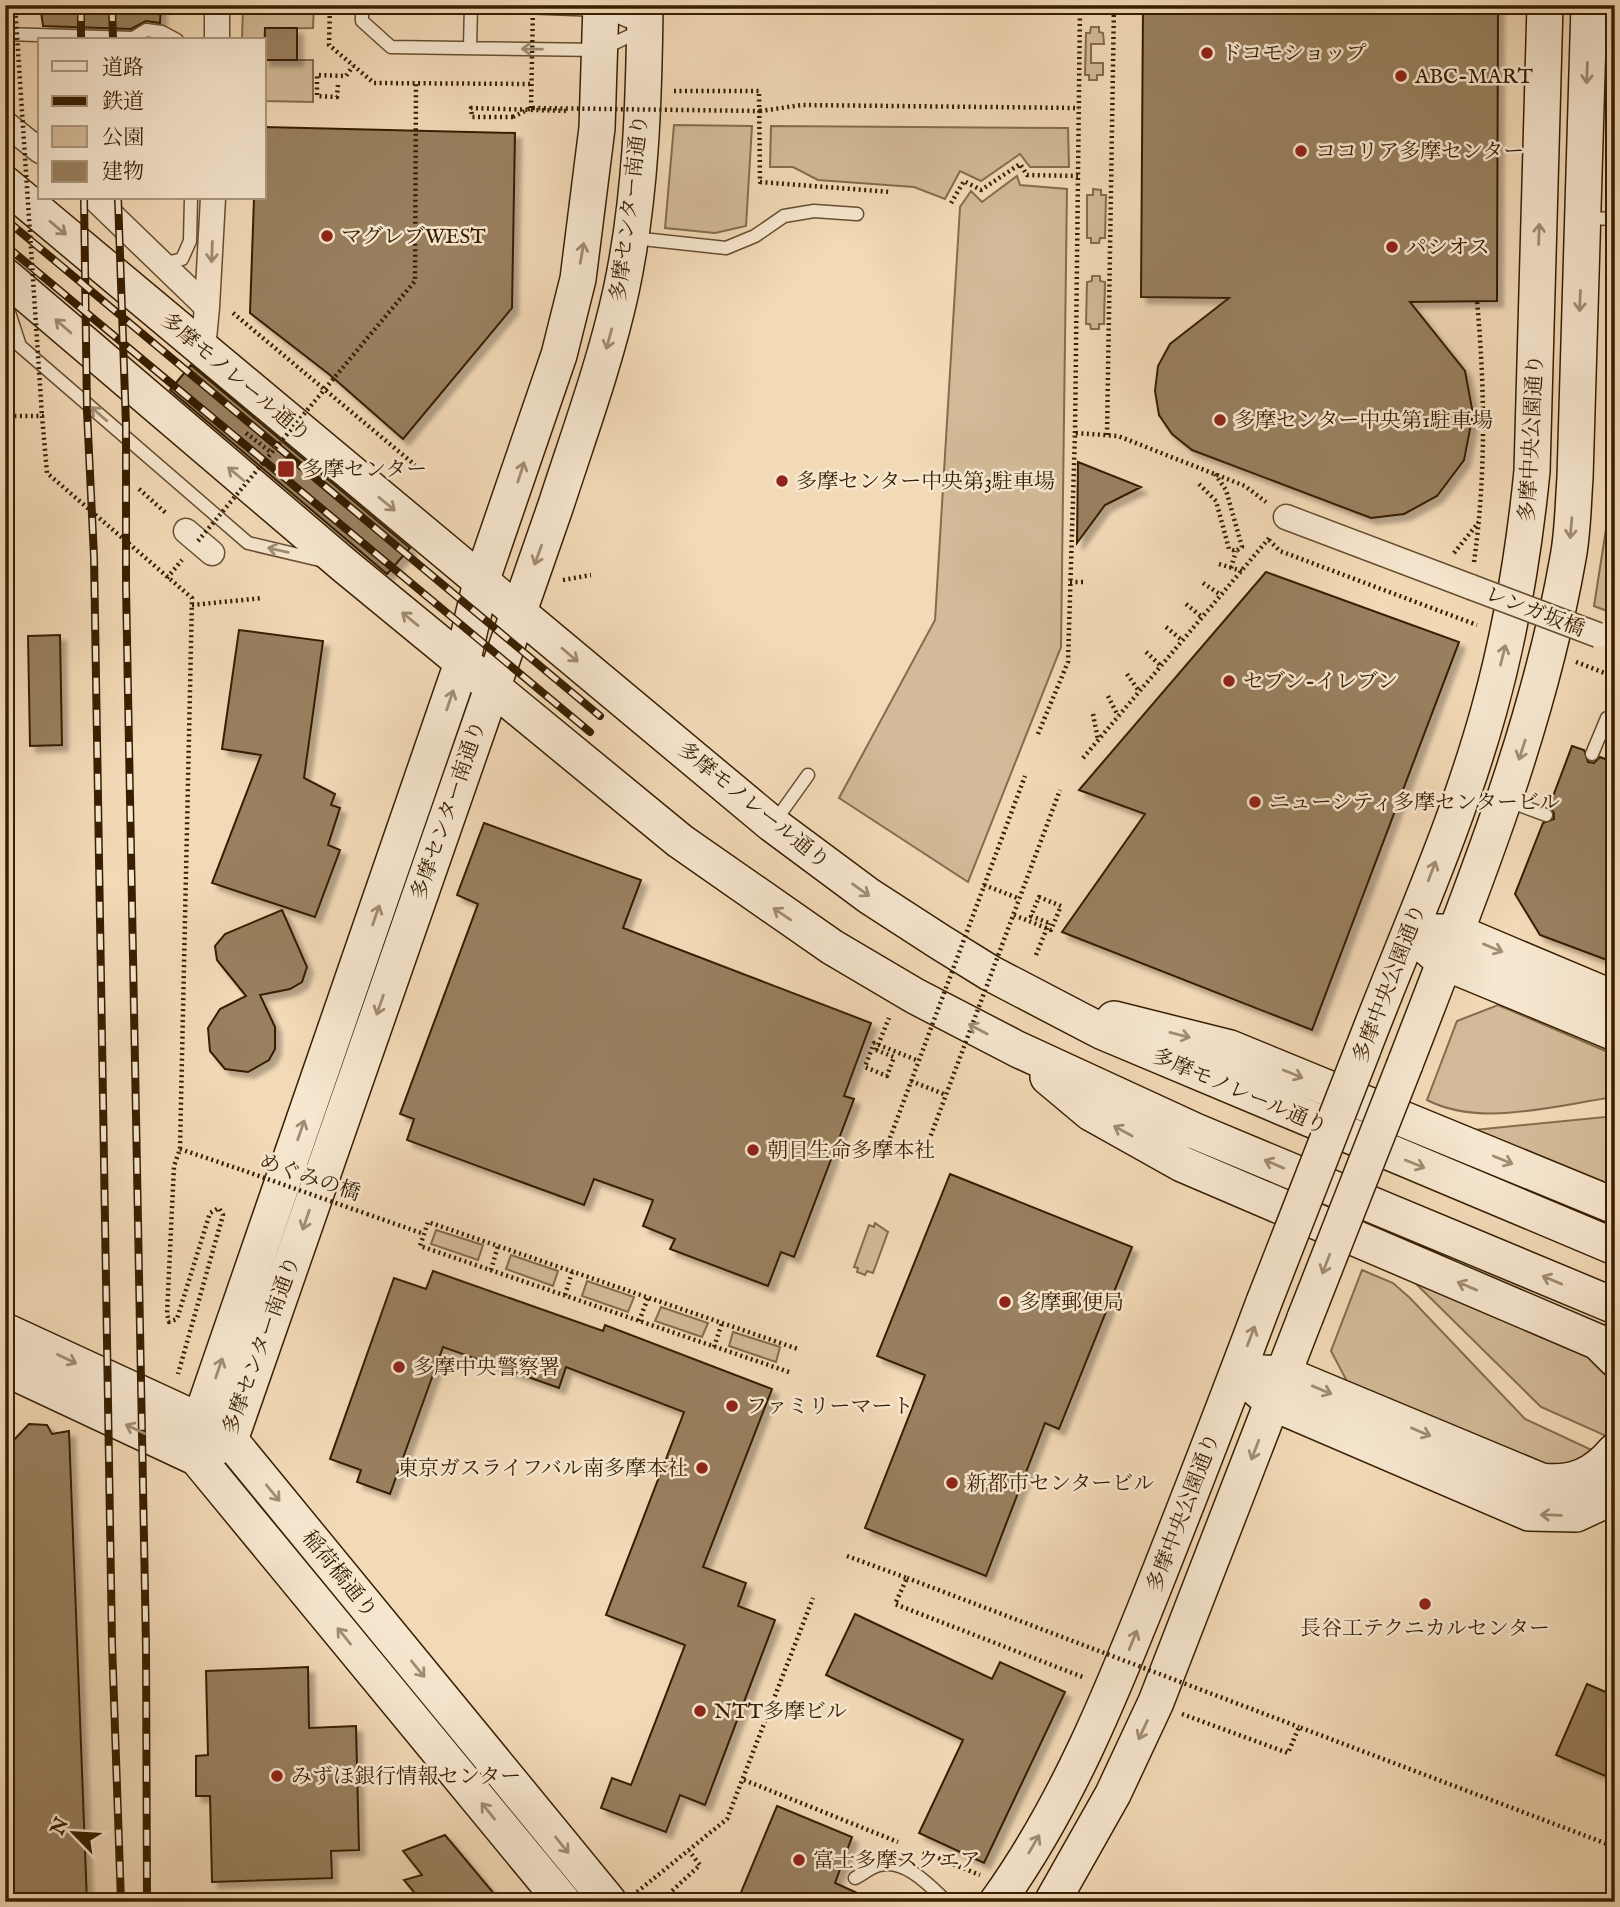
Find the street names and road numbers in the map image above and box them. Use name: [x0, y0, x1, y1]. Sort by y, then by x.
street label: 多摩センター南通り: [606, 113, 655, 303]
street label: 多摩モノレール通り: [155, 308, 316, 449]
street label: 多摩中央公園通り: [1515, 353, 1550, 523]
street label: レンガ坂橋: [1481, 581, 1588, 644]
street label: 多摩センター南通り: [406, 717, 493, 904]
street label: 多摩モノレール通り: [672, 737, 834, 876]
street label: 多摩中央公園通り: [1348, 900, 1433, 1067]
street label: 多摩モノレール通り: [1148, 1043, 1331, 1141]
street label: めぐみの橋: [255, 1149, 364, 1208]
street label: 多摩センター南通り: [218, 1252, 307, 1439]
street label: 多摩中央公園通り: [1142, 1429, 1227, 1596]
street label: 稲荷橋通り: [295, 1526, 382, 1624]

